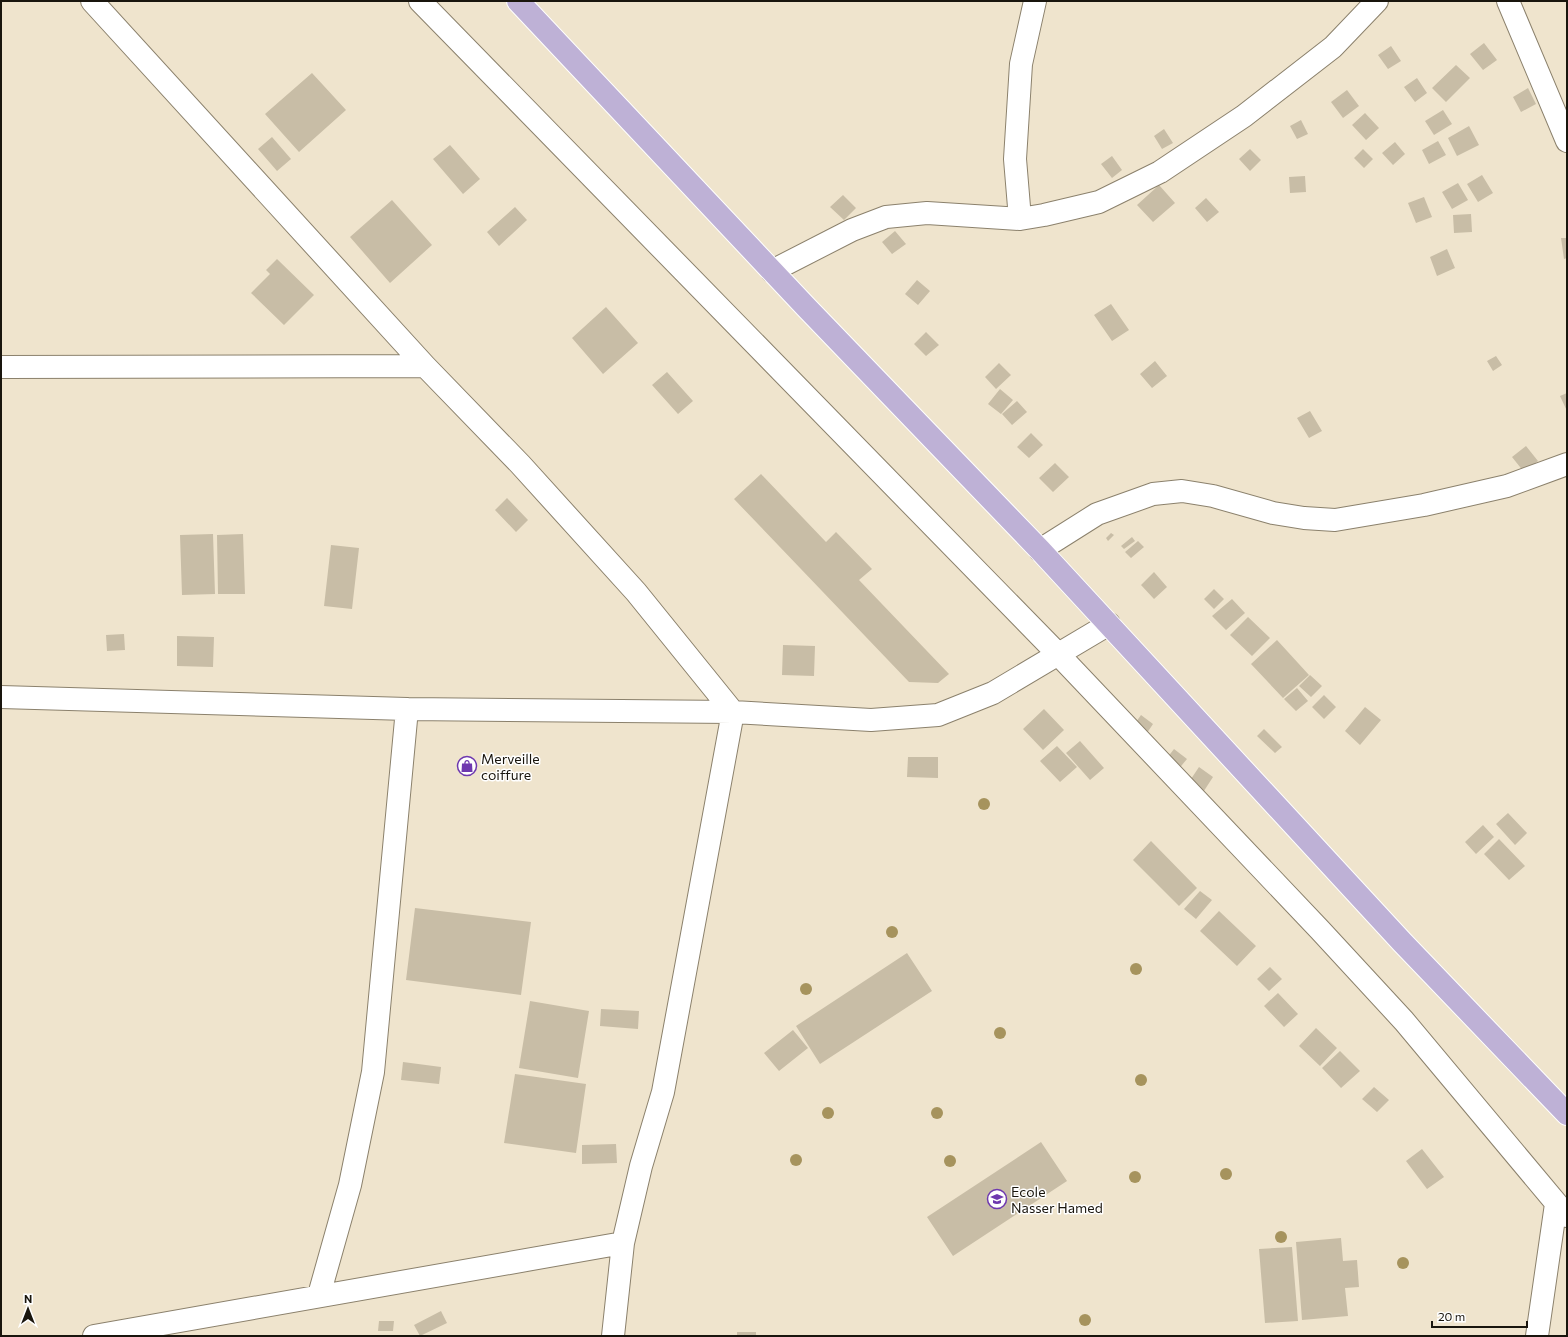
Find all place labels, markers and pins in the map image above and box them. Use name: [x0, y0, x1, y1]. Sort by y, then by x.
place label: Merveille coiffure: [481, 750, 540, 783]
shop icon: Merveille coiffure: [456, 755, 478, 777]
place label: Ecole Nasser Hamed: [1011, 1183, 1103, 1216]
school or university icon: Ecole Nasser Hamed: [986, 1188, 1008, 1210]

